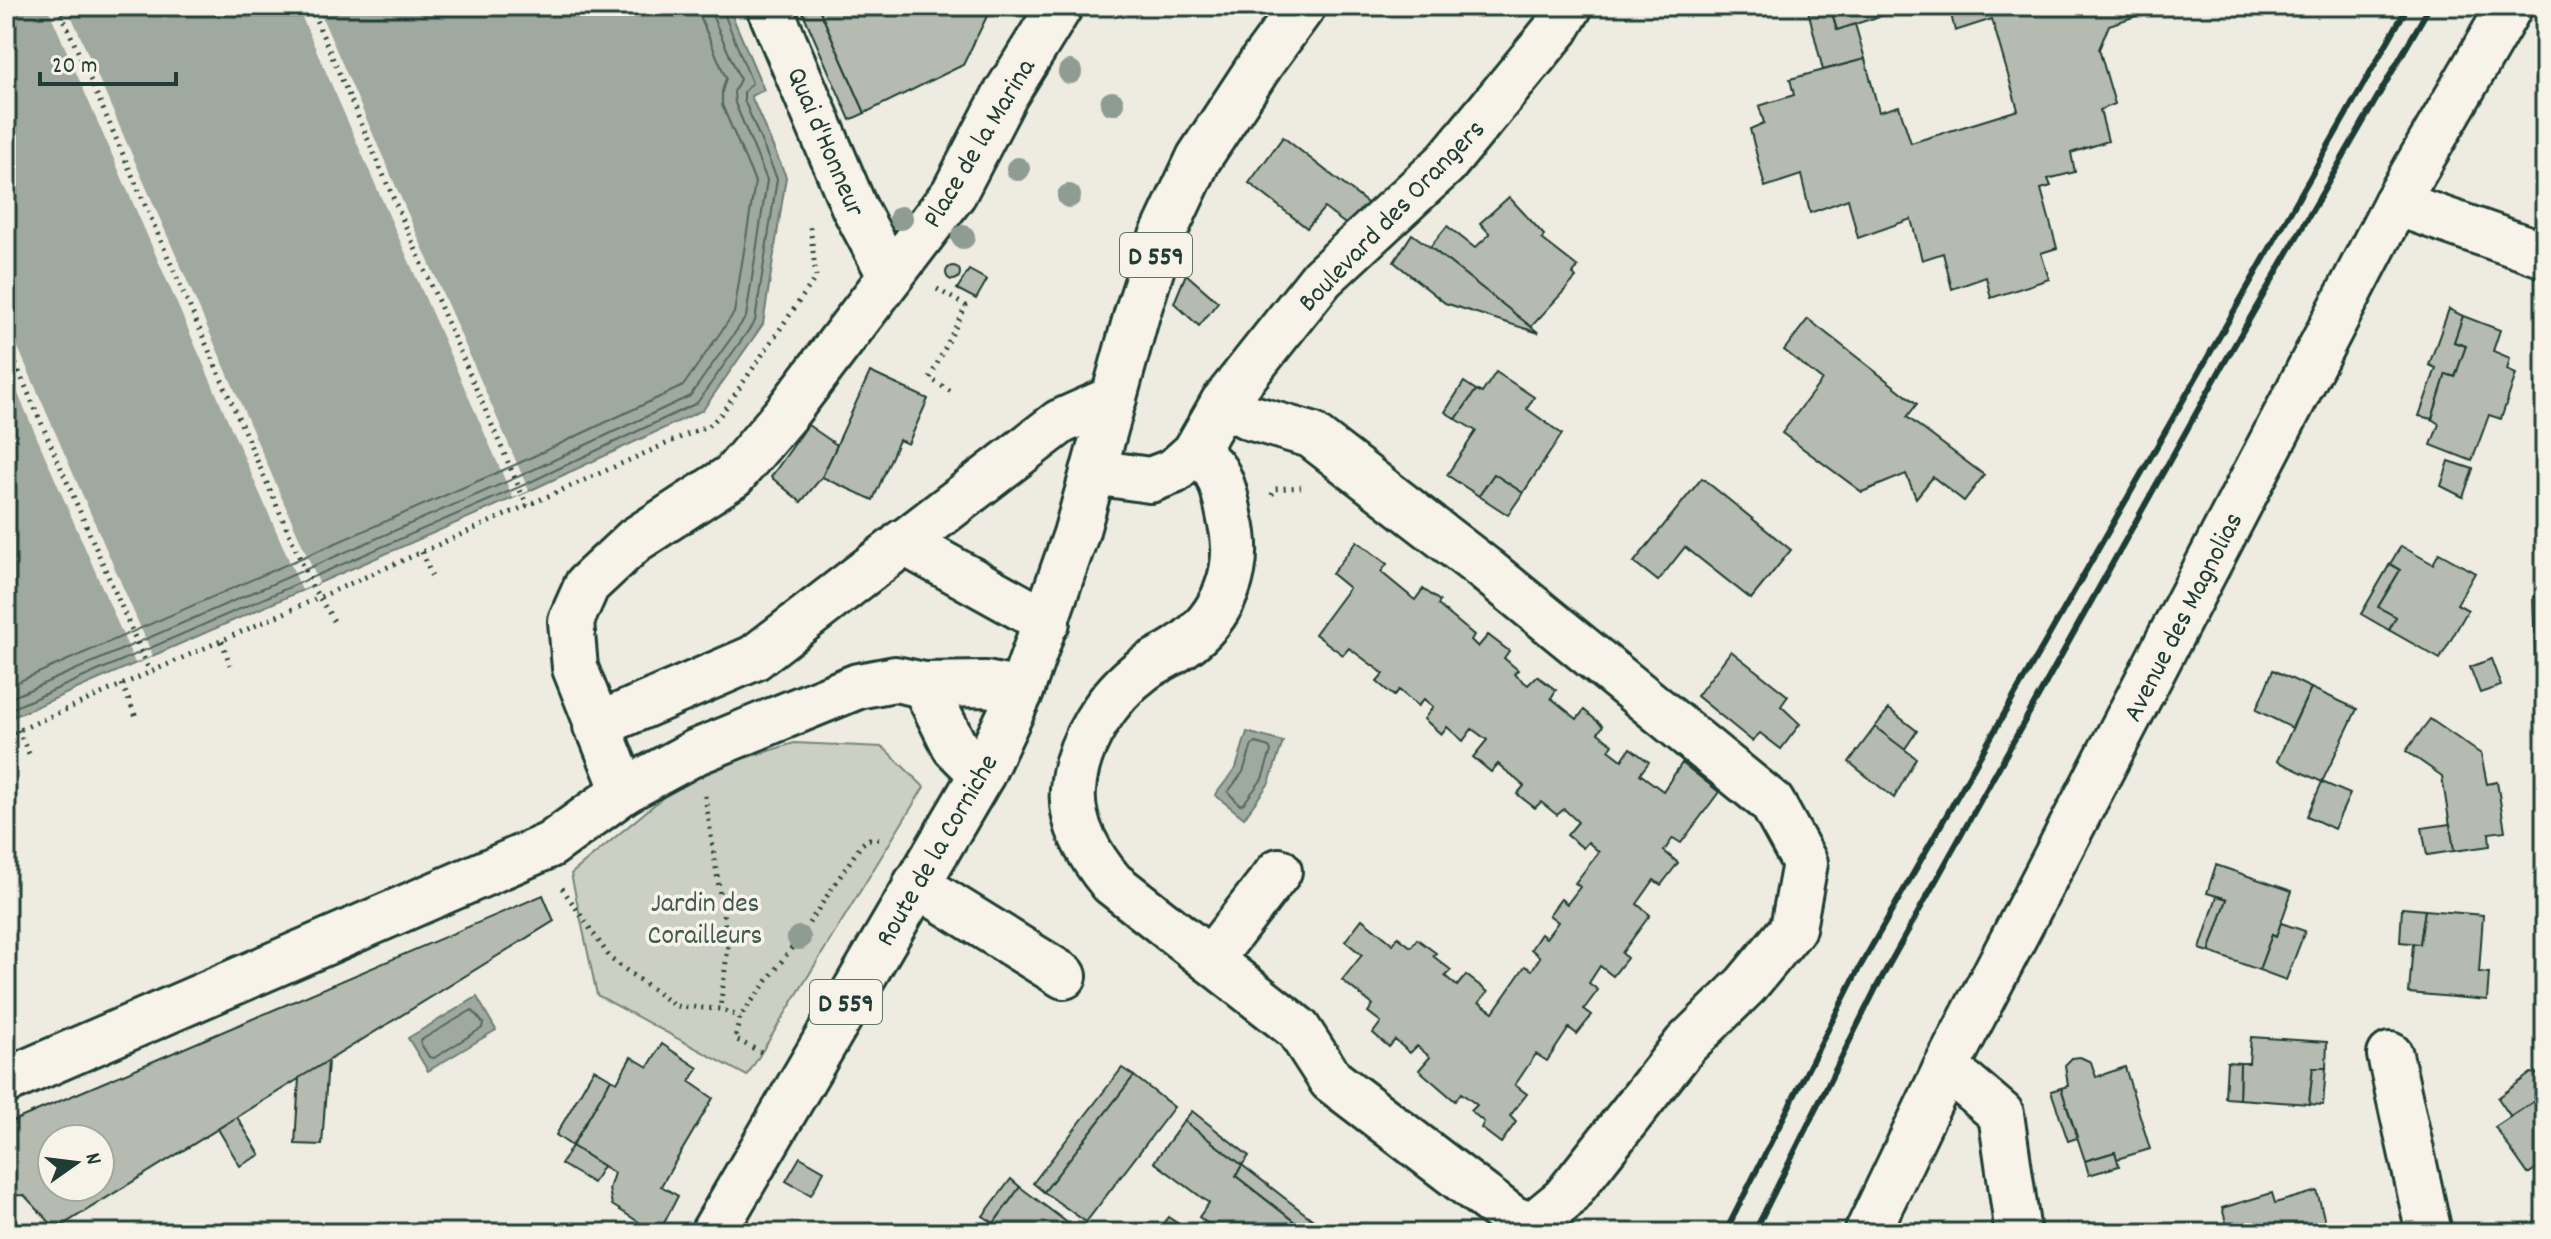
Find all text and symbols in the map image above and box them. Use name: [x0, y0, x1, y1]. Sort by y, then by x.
scale bar: [40, 36, 176, 86]
text: 20 m: [52, 50, 98, 84]
street label: Place de la Marina: [915, 51, 1048, 237]
street label: Quai d'Honneur: [774, 62, 873, 225]
street label: Boulevard des Orangers: [1291, 112, 1496, 323]
road number: D 559: [1120, 233, 1192, 277]
street label: Avenue des Magnolias: [2115, 506, 2256, 730]
street label: Route de la Corniche: [868, 748, 1011, 955]
park label: Jardin des Corailleurs: [648, 886, 762, 958]
road number: D 559: [810, 980, 882, 1024]
north arrow: [36, 1123, 116, 1203]
text: N: [76, 1150, 108, 1168]

